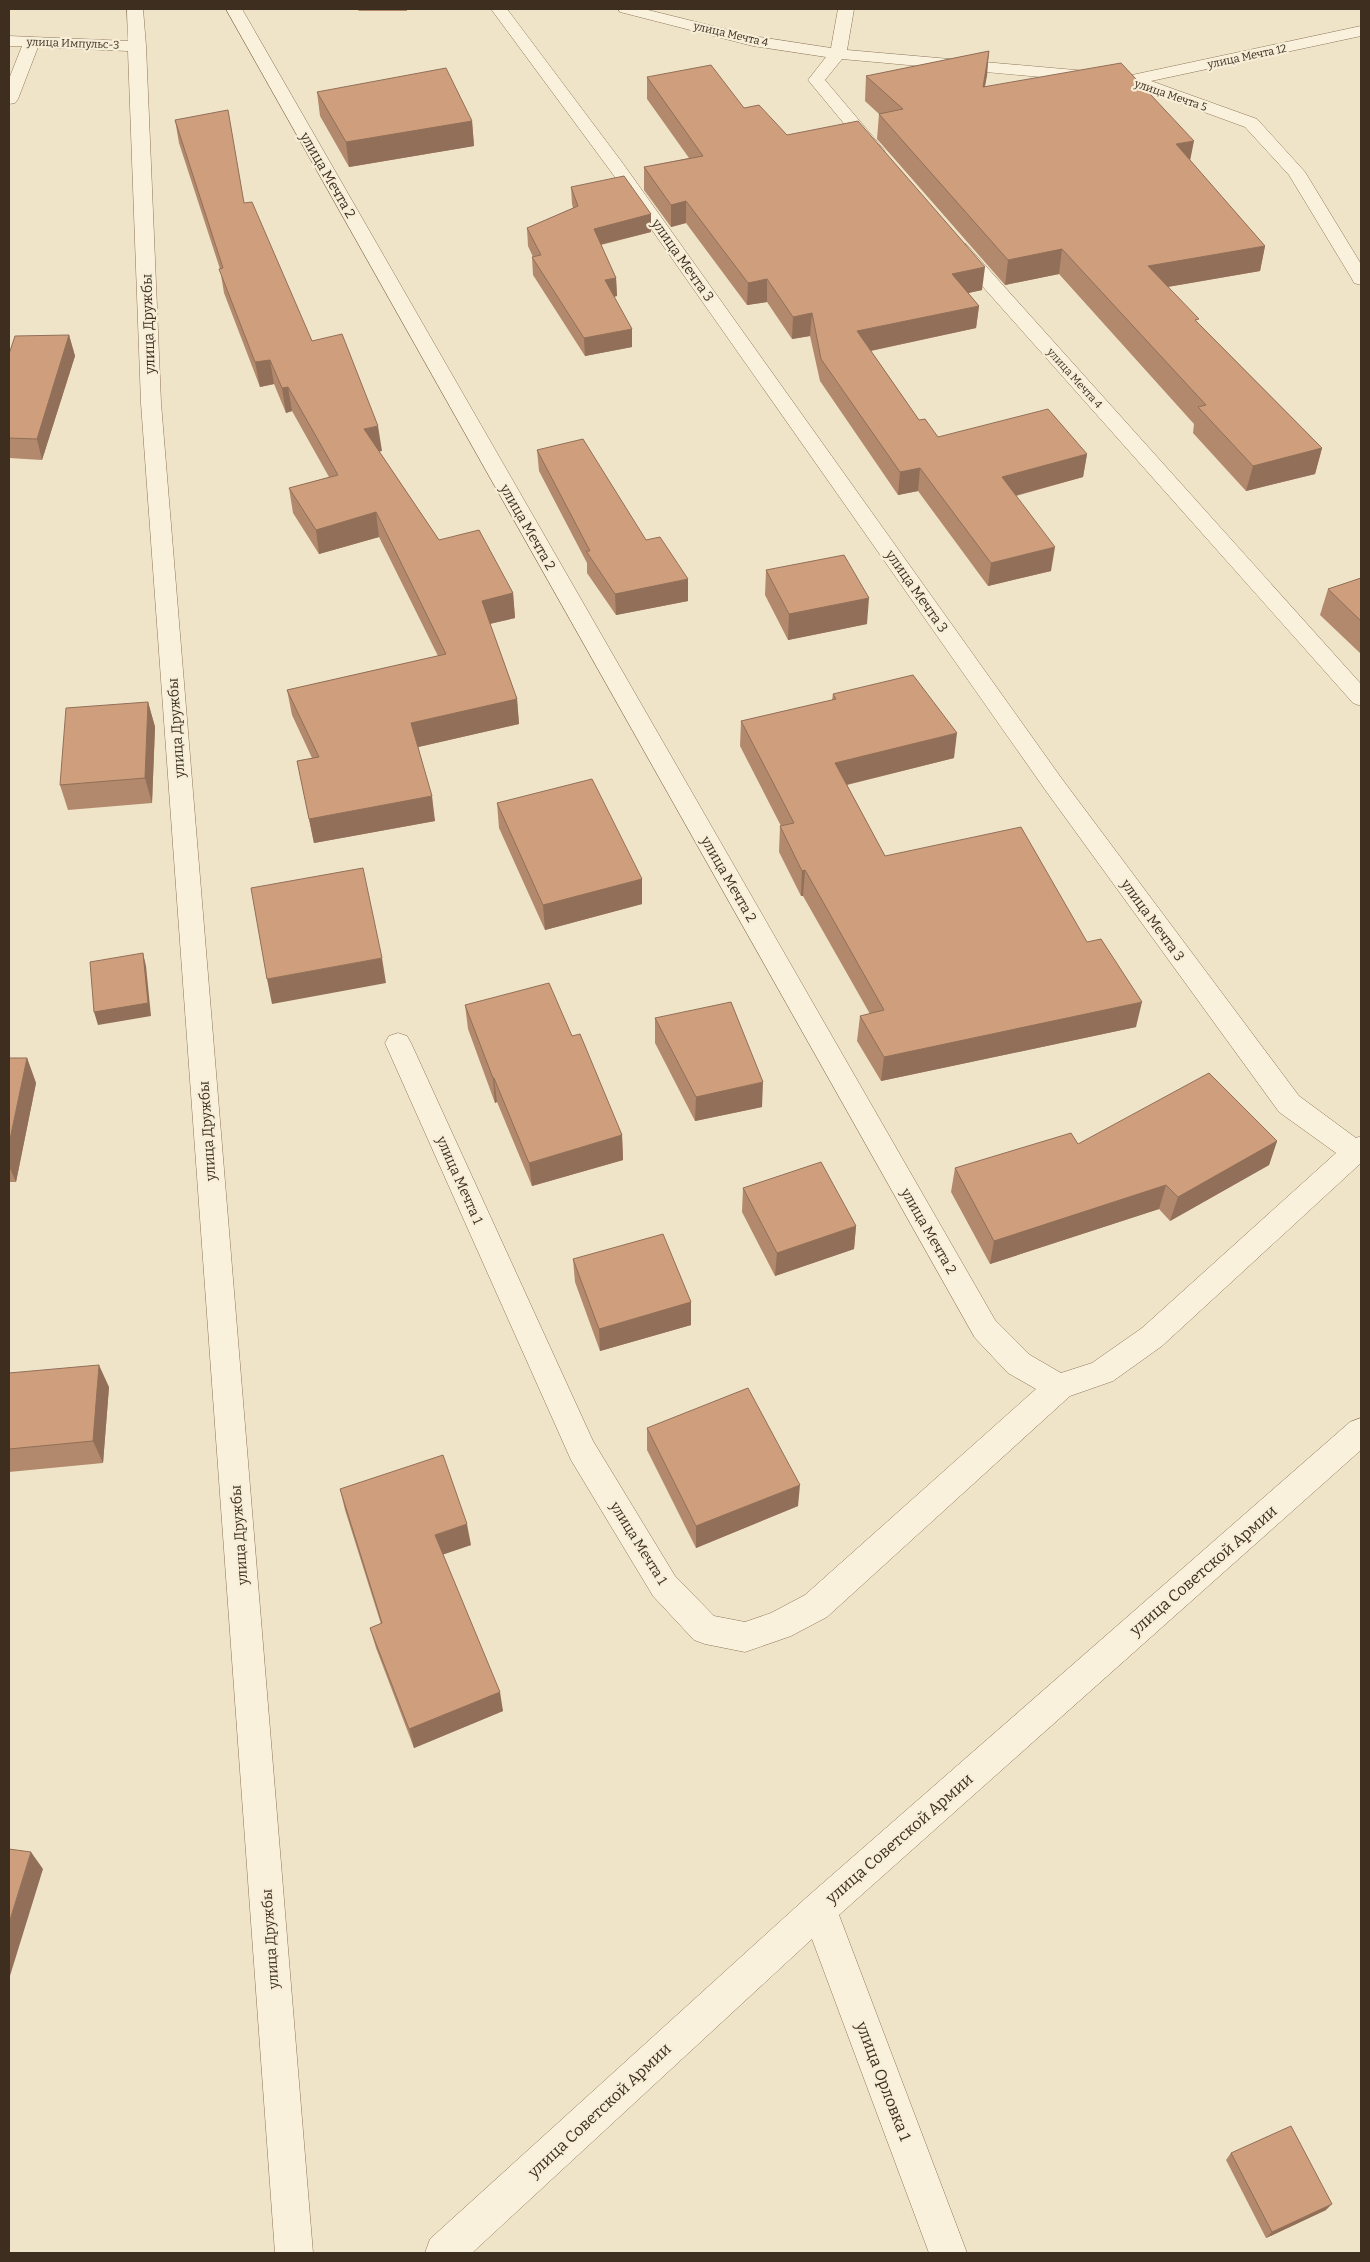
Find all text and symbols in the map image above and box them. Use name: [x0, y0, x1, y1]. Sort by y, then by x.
street label: улица Мечта 4: [691, 19, 770, 50]
street label: улица Импульс-3: [25, 35, 120, 52]
street label: улица Мечта 12: [1205, 42, 1288, 71]
street label: улица Мечта 5: [1132, 77, 1209, 114]
street label: улица Мечта 2: [296, 128, 359, 221]
street label: улица Мечта 3: [647, 215, 717, 305]
street label: улица Дружбы: [138, 274, 159, 375]
street label: улица Мечта 4: [1044, 345, 1105, 411]
street label: улица Мечта 2: [496, 480, 559, 573]
street label: улица Мечта 3: [881, 546, 951, 636]
street label: улица Дружбы: [165, 677, 189, 780]
street label: улица Мечта 2: [697, 832, 760, 925]
street label: улица Мечта 3: [1117, 875, 1188, 965]
street label: улица Дружбы: [196, 1080, 220, 1183]
street label: улица Мечта 1: [432, 1133, 487, 1227]
street label: улица Мечта 2: [897, 1184, 960, 1277]
street label: улица Дружбы: [228, 1484, 252, 1587]
street label: улица Мечта 1: [606, 1498, 671, 1588]
street label: улица Советской Армии: [1125, 1501, 1281, 1640]
street label: улица Советской Армии: [821, 1769, 977, 1908]
street label: улица Дружбы: [259, 1888, 283, 1991]
street label: улица Орловка 1: [852, 2018, 915, 2144]
street label: улица Советской Армии: [523, 2039, 675, 2182]

